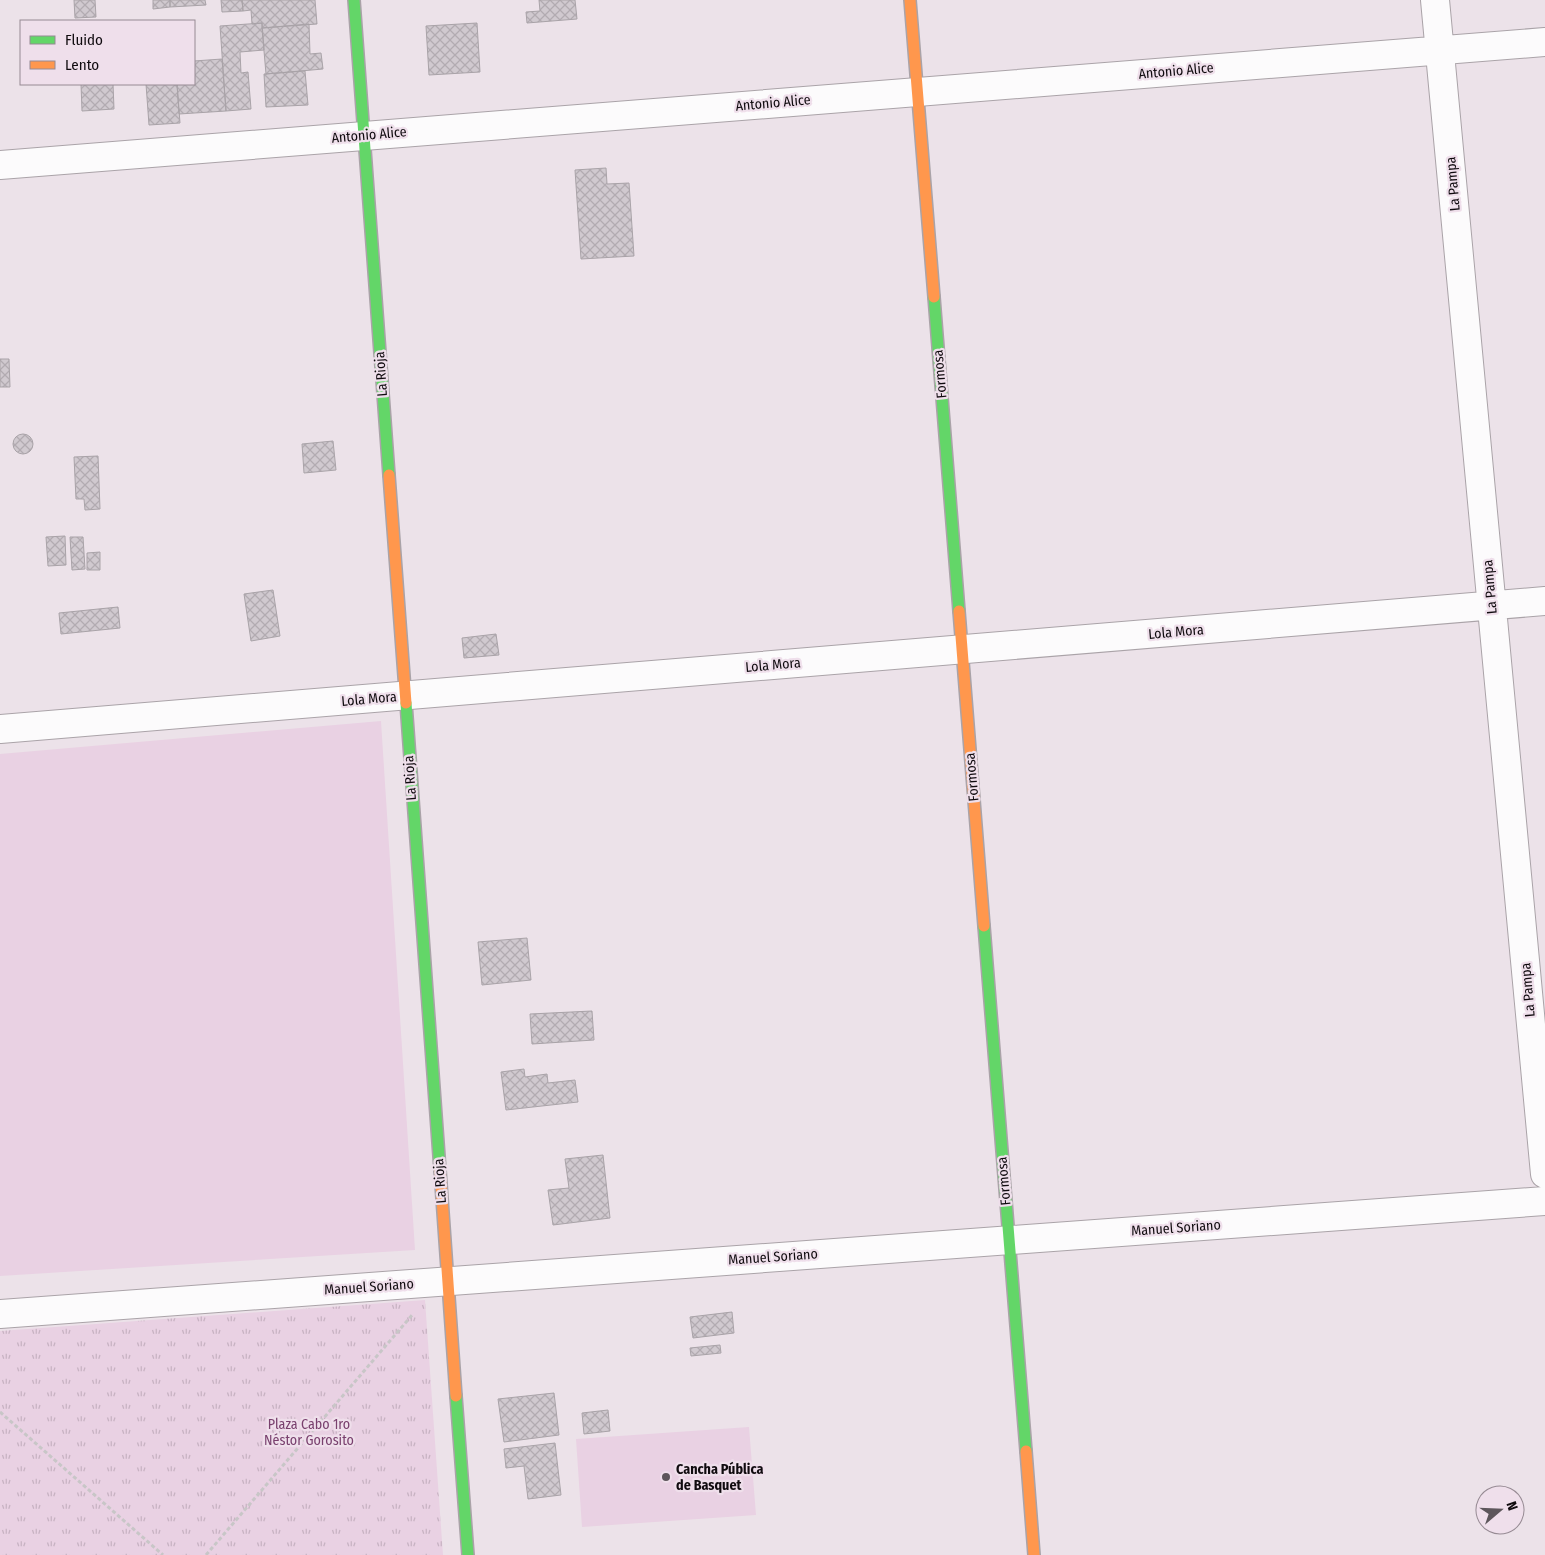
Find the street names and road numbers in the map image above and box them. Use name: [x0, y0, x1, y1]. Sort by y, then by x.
street label: Antonio Alice: [1138, 59, 1214, 83]
street label: Antonio Alice: [735, 91, 811, 115]
street label: Antonio Alice: [331, 123, 407, 147]
street label: La Pampa: [1442, 156, 1464, 212]
street label: Formosa: [929, 349, 951, 399]
street label: La Rioja: [371, 351, 391, 397]
street label: La Pampa: [1479, 559, 1501, 615]
street label: Lola Mora: [1148, 621, 1205, 643]
street label: Lola Mora: [745, 654, 802, 676]
street label: Lola Mora: [341, 688, 398, 710]
street label: Formosa: [961, 752, 983, 802]
street label: La Rioja: [400, 755, 420, 801]
street label: La Pampa: [1517, 962, 1539, 1018]
street label: Formosa: [993, 1156, 1015, 1206]
street label: La Rioja: [430, 1158, 450, 1204]
street label: Manuel Soriano: [1131, 1216, 1221, 1240]
street label: Manuel Soriano: [728, 1245, 818, 1269]
street label: Manuel Soriano: [324, 1275, 414, 1299]

